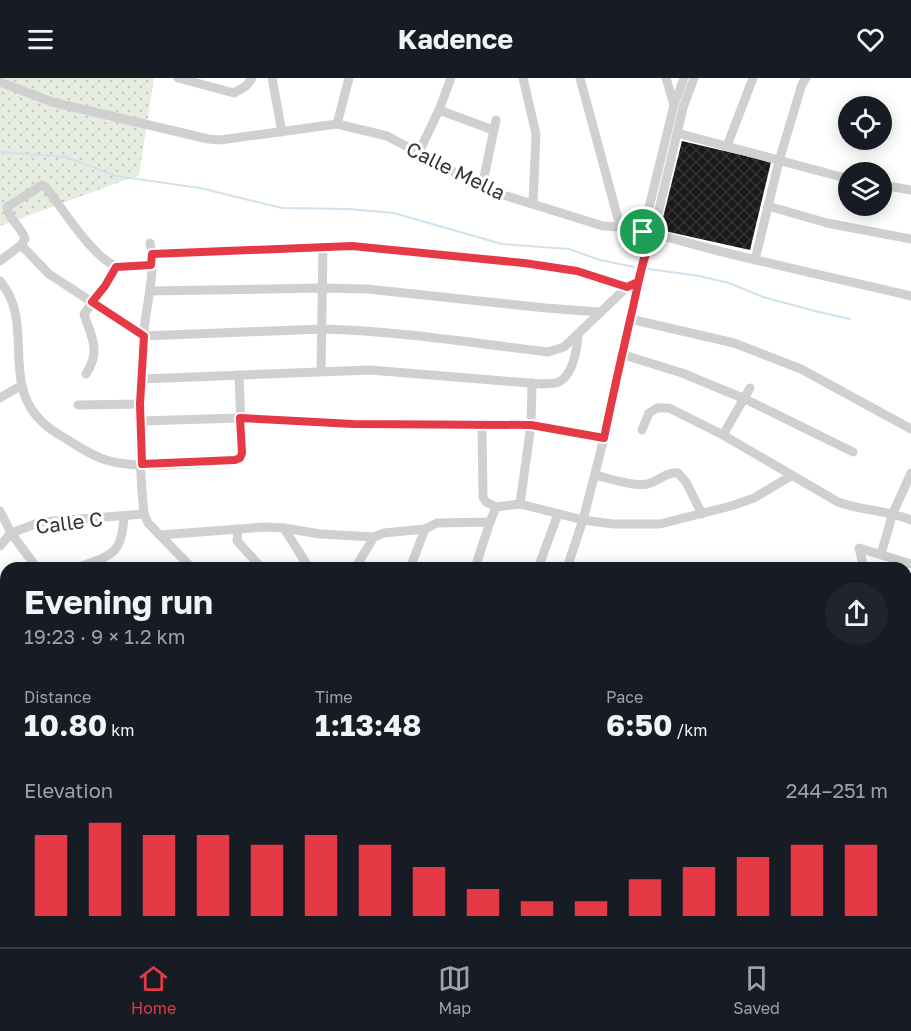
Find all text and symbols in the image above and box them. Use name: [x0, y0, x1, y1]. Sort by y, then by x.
icon: menu: [24, 23, 57, 56]
text: Kadence: [398, 23, 513, 55]
icon: heart: [854, 23, 887, 56]
map controls: [838, 96, 892, 216]
button: locate: [838, 96, 892, 150]
street label: Calle Mella: [403, 136, 509, 204]
button: layers: [838, 162, 892, 216]
pin: [617, 206, 668, 257]
icon: arrive: [626, 215, 659, 248]
street label: Calle C: [34, 506, 104, 538]
text: Evening run: [24, 582, 213, 621]
button: share: [825, 582, 888, 645]
text: 19:23 · 9 × 1.2 km: [24, 624, 186, 648]
text: Distance: [24, 687, 91, 707]
text: Time: [315, 687, 353, 707]
text: Pace: [606, 687, 643, 707]
text: 10.80: [24, 707, 107, 743]
text: 1:13:48: [315, 707, 421, 743]
text: 6:50: [606, 707, 672, 743]
text: km: [107, 720, 134, 740]
text: /km: [672, 720, 707, 740]
text: Elevation: [24, 778, 113, 802]
text: 244–251 m: [786, 778, 888, 802]
tab: Home: [131, 962, 176, 1018]
tab: Map: [438, 962, 471, 1018]
tab: Saved: [733, 962, 780, 1018]

